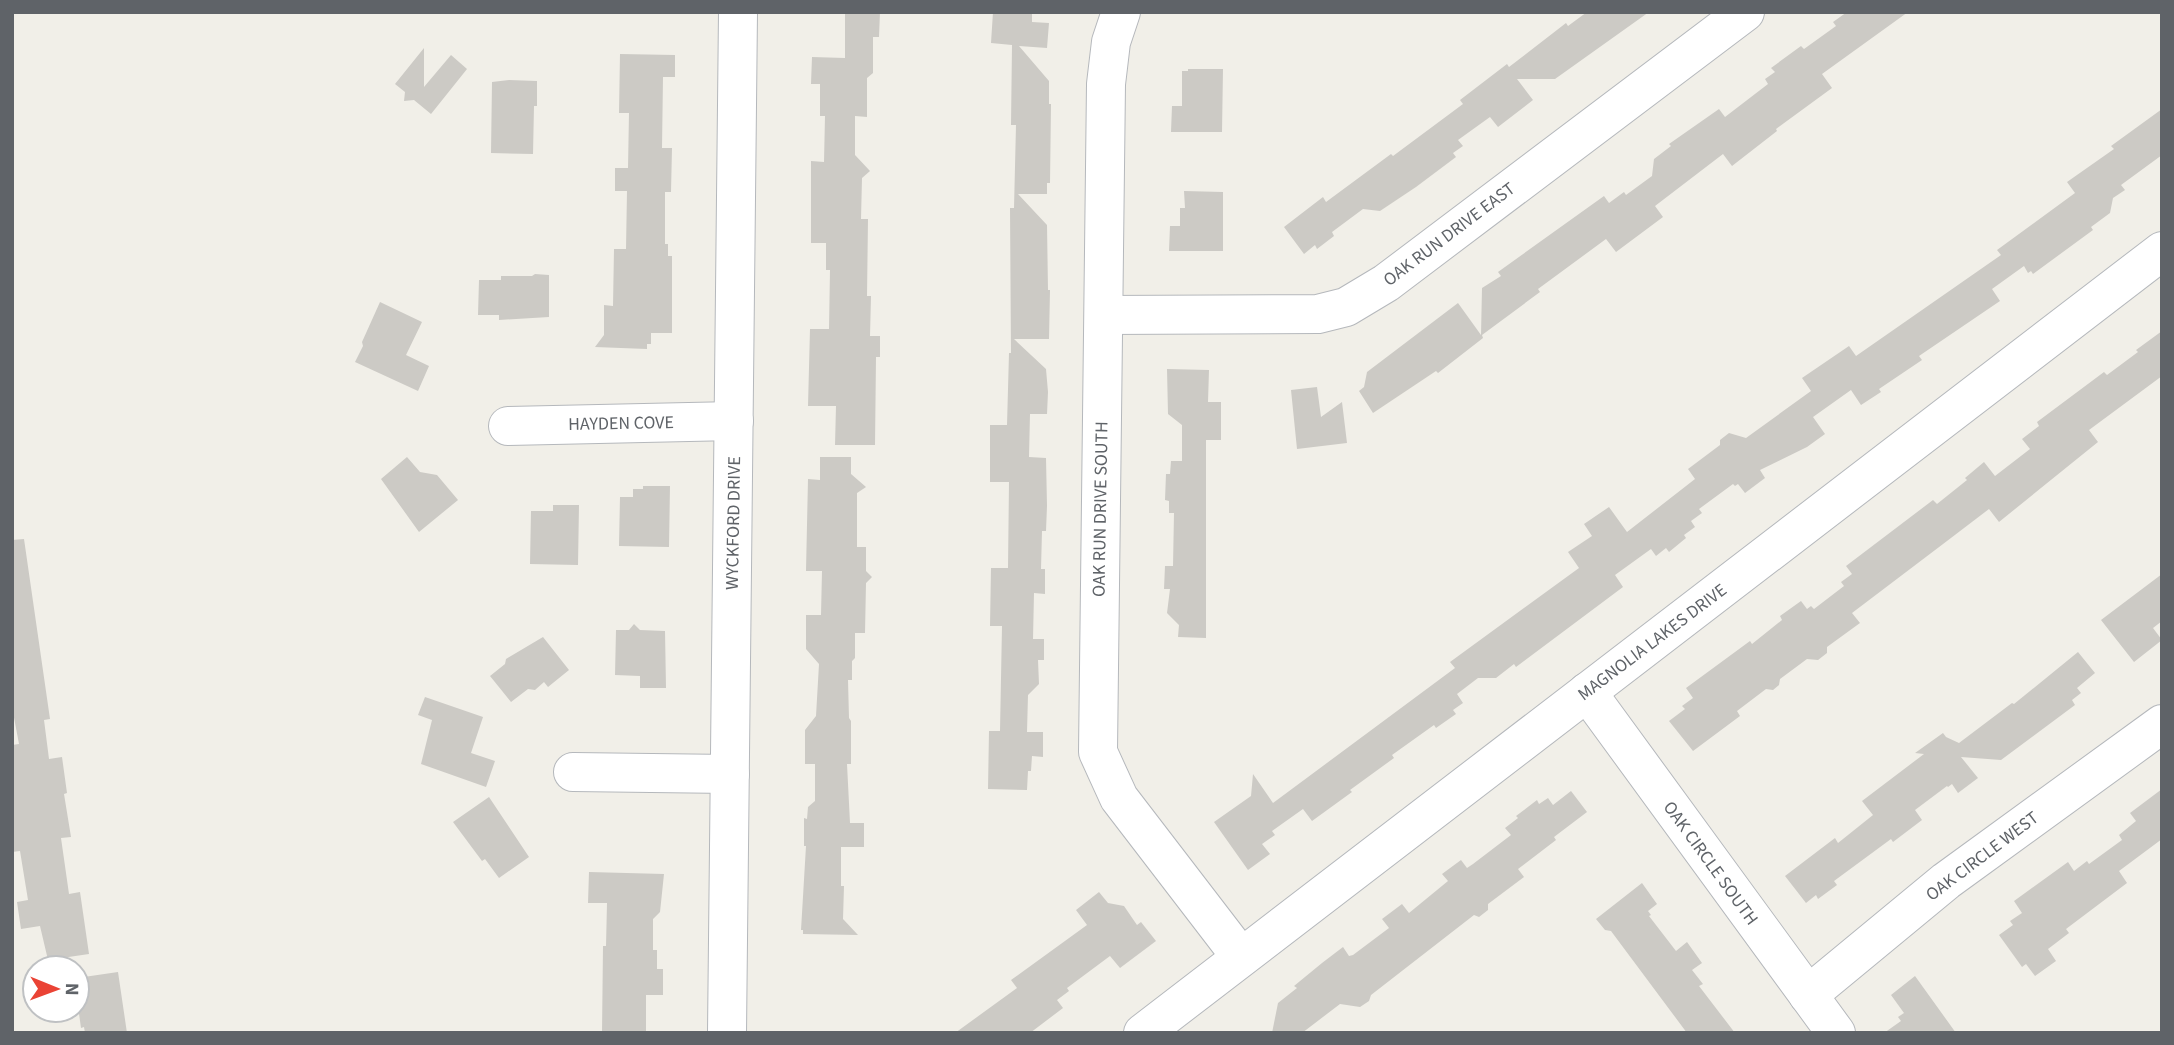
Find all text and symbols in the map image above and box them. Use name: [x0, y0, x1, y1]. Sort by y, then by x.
street label: OAK RUN DRIVE EAST: [1378, 176, 1521, 292]
street label: HAYDEN COVE: [568, 410, 674, 437]
street label: OAK RUN DRIVE SOUTH: [1086, 421, 1115, 597]
street label: WYCKFORD DRIVE: [720, 456, 747, 590]
street label: MAGNOLIA LAKES DRIVE: [1573, 578, 1732, 707]
street label: OAK CIRCLE SOUTH: [1657, 796, 1764, 930]
street label: OAK CIRCLE WEST: [1921, 805, 2044, 907]
north arrow: [21, 954, 91, 1024]
text: N: [58, 983, 85, 996]

